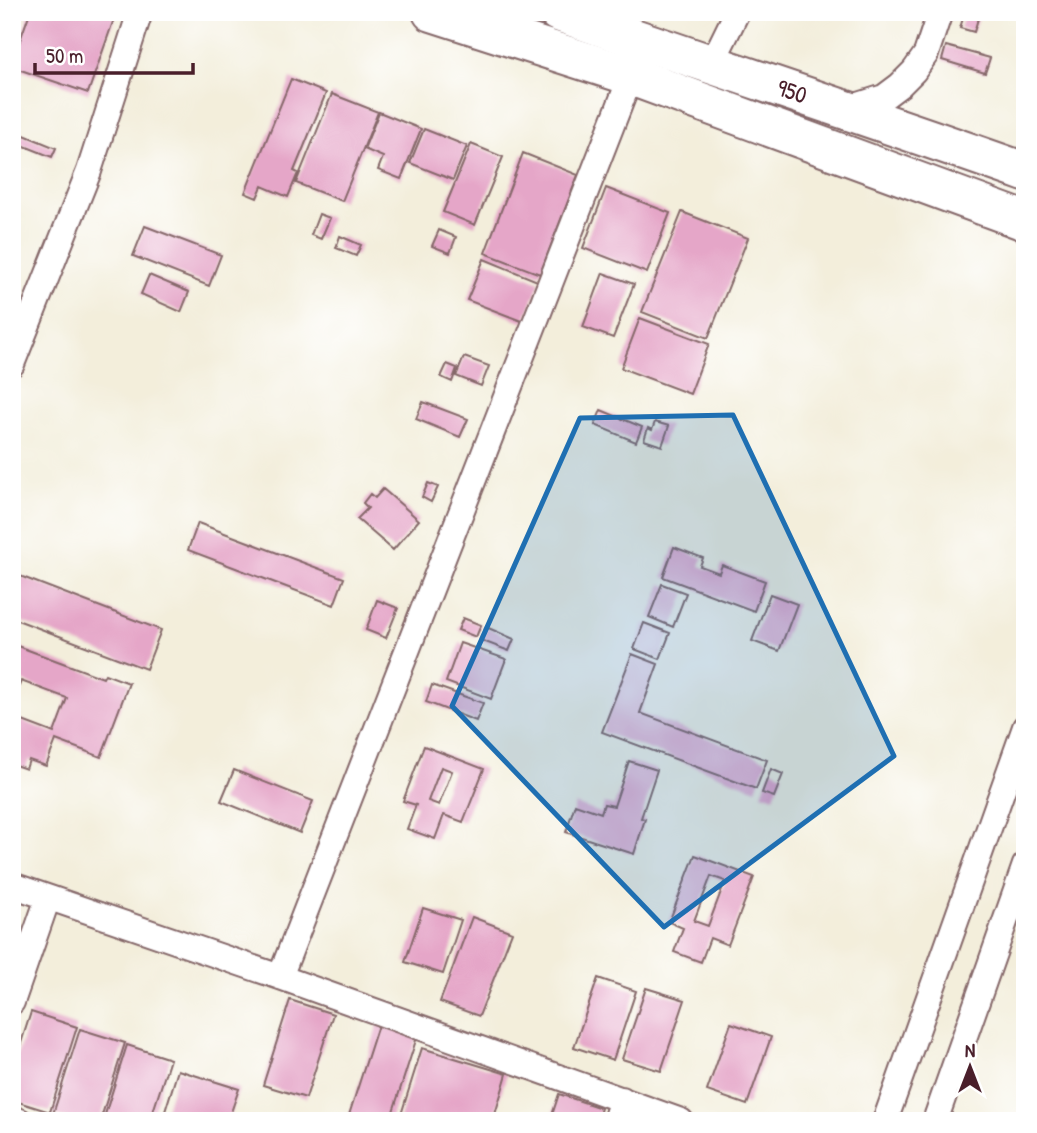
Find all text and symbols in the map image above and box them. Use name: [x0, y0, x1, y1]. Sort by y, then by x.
scale bar: [35, 32, 192, 76]
text: 50 m: [46, 41, 83, 70]
street label: 950: [773, 71, 811, 111]
north arrow: [936, 1032, 1006, 1102]
text: N: [965, 1037, 975, 1063]

